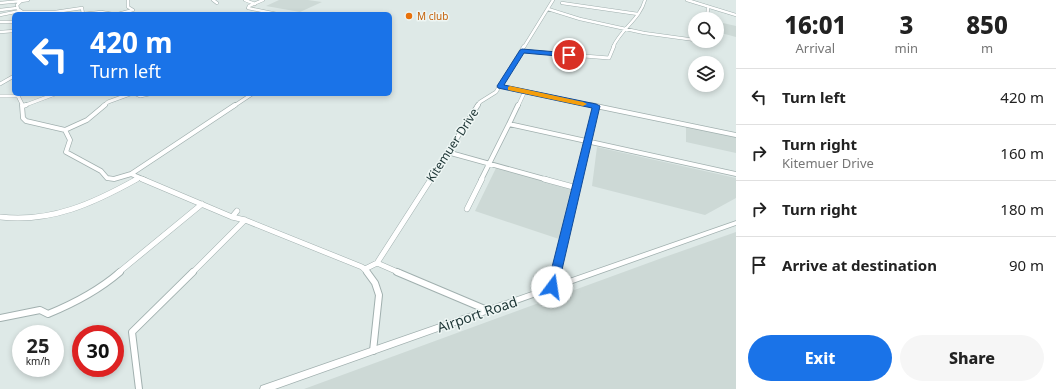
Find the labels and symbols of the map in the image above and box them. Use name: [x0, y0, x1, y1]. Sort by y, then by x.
place label: M club: [417, 9, 448, 23]
marker: M club: [404, 11, 414, 21]
pin: [552, 38, 586, 72]
street label: Kitemuer Drive: [422, 105, 482, 185]
position arrow: [531, 266, 573, 308]
street label: Airport Road: [434, 291, 520, 337]
speed limit sign: 30: [72, 325, 124, 377]

